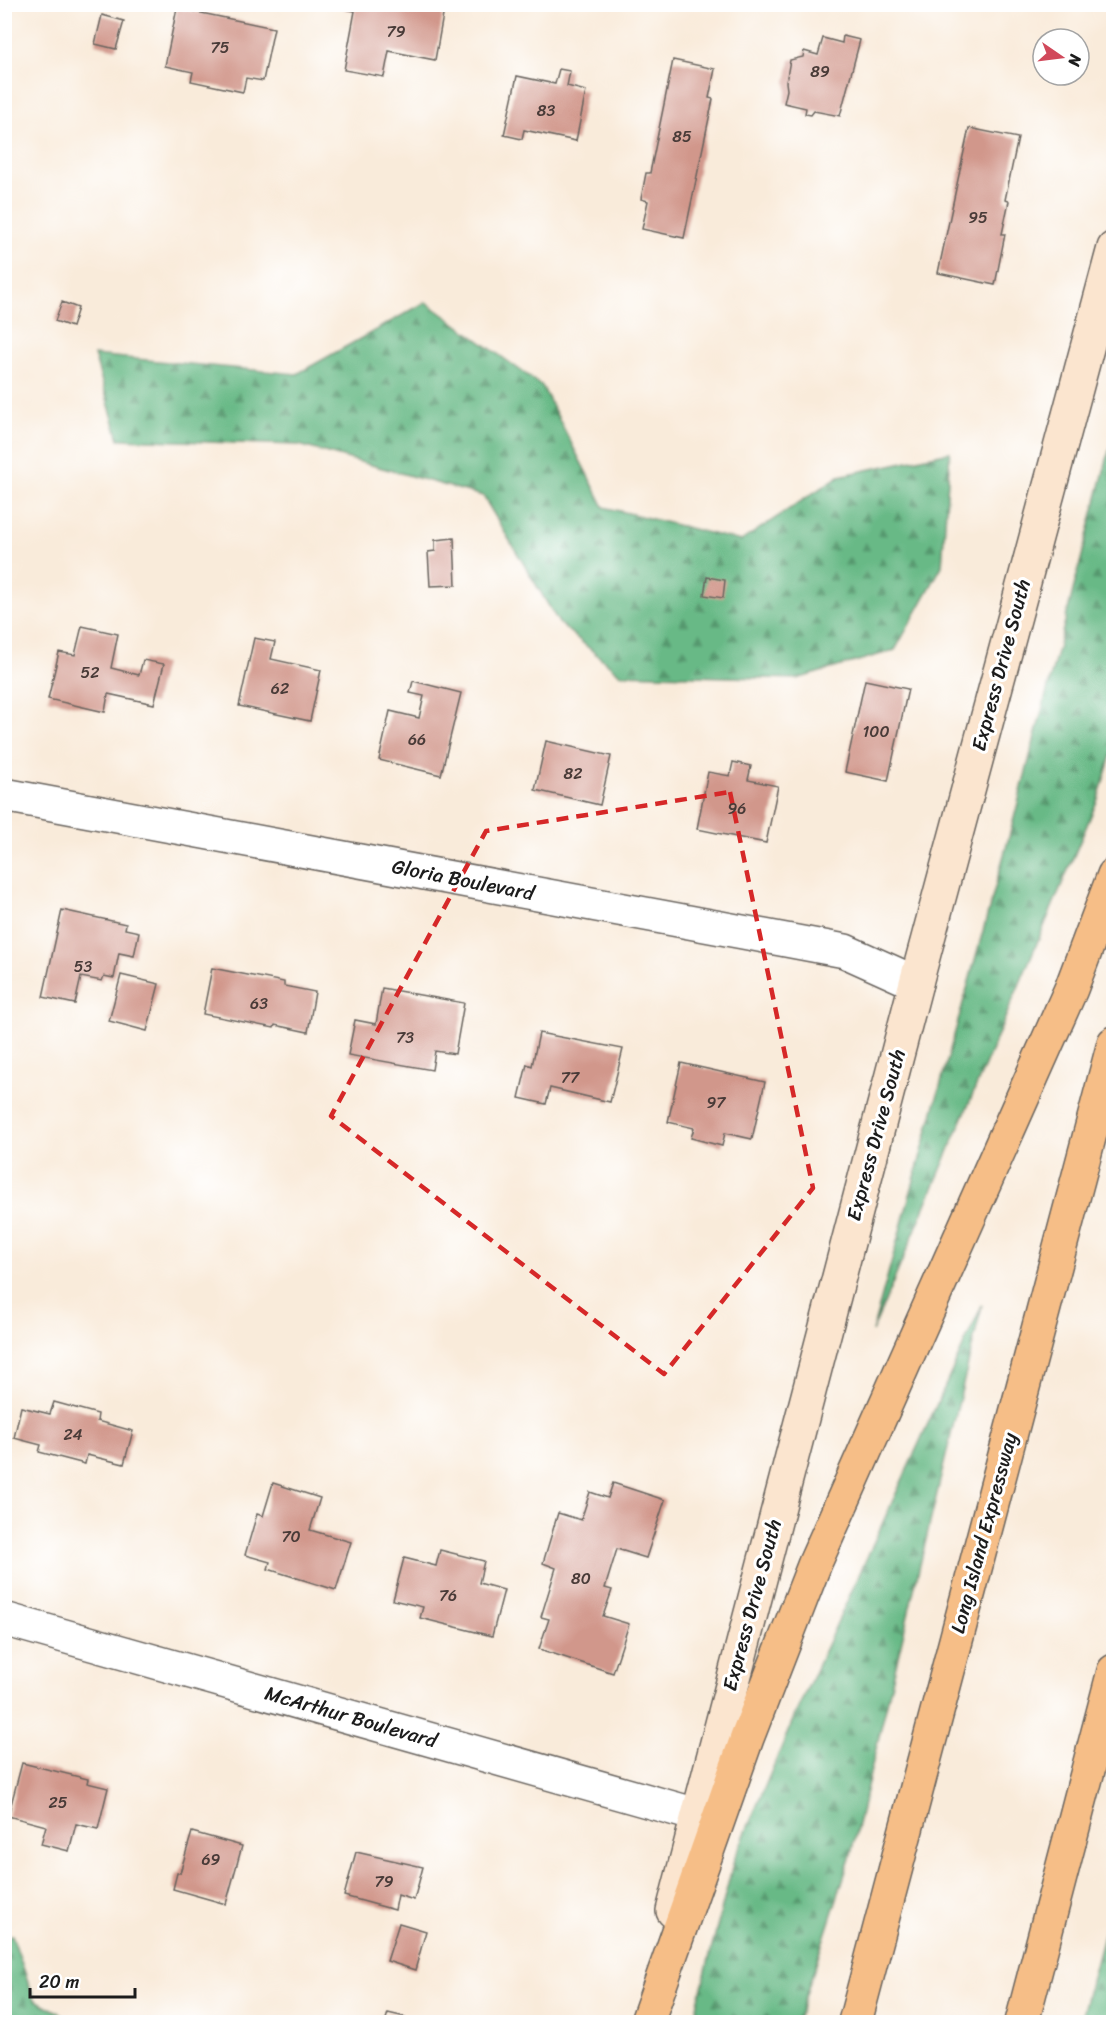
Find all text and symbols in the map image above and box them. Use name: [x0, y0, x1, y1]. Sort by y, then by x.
house number: 79: [387, 17, 406, 46]
north arrow: [1031, 27, 1091, 87]
house number: 75: [211, 33, 230, 62]
text: N: [1059, 51, 1091, 70]
house number: 89: [810, 57, 830, 86]
house number: 83: [537, 96, 555, 125]
house number: 85: [672, 122, 692, 151]
house number: 95: [968, 203, 988, 232]
street label: Express Drive South: [961, 575, 1041, 755]
house number: 52: [80, 658, 100, 687]
house number: 62: [271, 674, 289, 703]
house number: 100: [862, 717, 890, 746]
house number: 66: [408, 725, 426, 754]
house number: 82: [564, 759, 582, 788]
house number: 96: [728, 794, 746, 823]
street label: Gloria Boulevard: [389, 849, 539, 911]
house number: 53: [74, 952, 92, 981]
house number: 63: [250, 989, 268, 1018]
house number: 73: [396, 1023, 414, 1052]
street label: Express Drive South: [836, 1045, 916, 1225]
house number: 77: [561, 1063, 580, 1092]
house number: 97: [707, 1088, 726, 1117]
house number: 24: [63, 1420, 83, 1449]
street label: Long Island Expressway: [940, 1428, 1028, 1637]
street label: Express Drive South: [712, 1515, 792, 1695]
house number: 70: [281, 1522, 301, 1551]
house number: 80: [571, 1564, 591, 1593]
house number: 76: [439, 1581, 457, 1610]
street label: McArthur Boulevard: [261, 1676, 443, 1759]
house number: 25: [48, 1788, 68, 1817]
house number: 69: [202, 1845, 221, 1874]
house number: 79: [375, 1867, 394, 1896]
scale bar: [30, 1961, 135, 1999]
text: 20 m: [39, 1966, 79, 1998]

